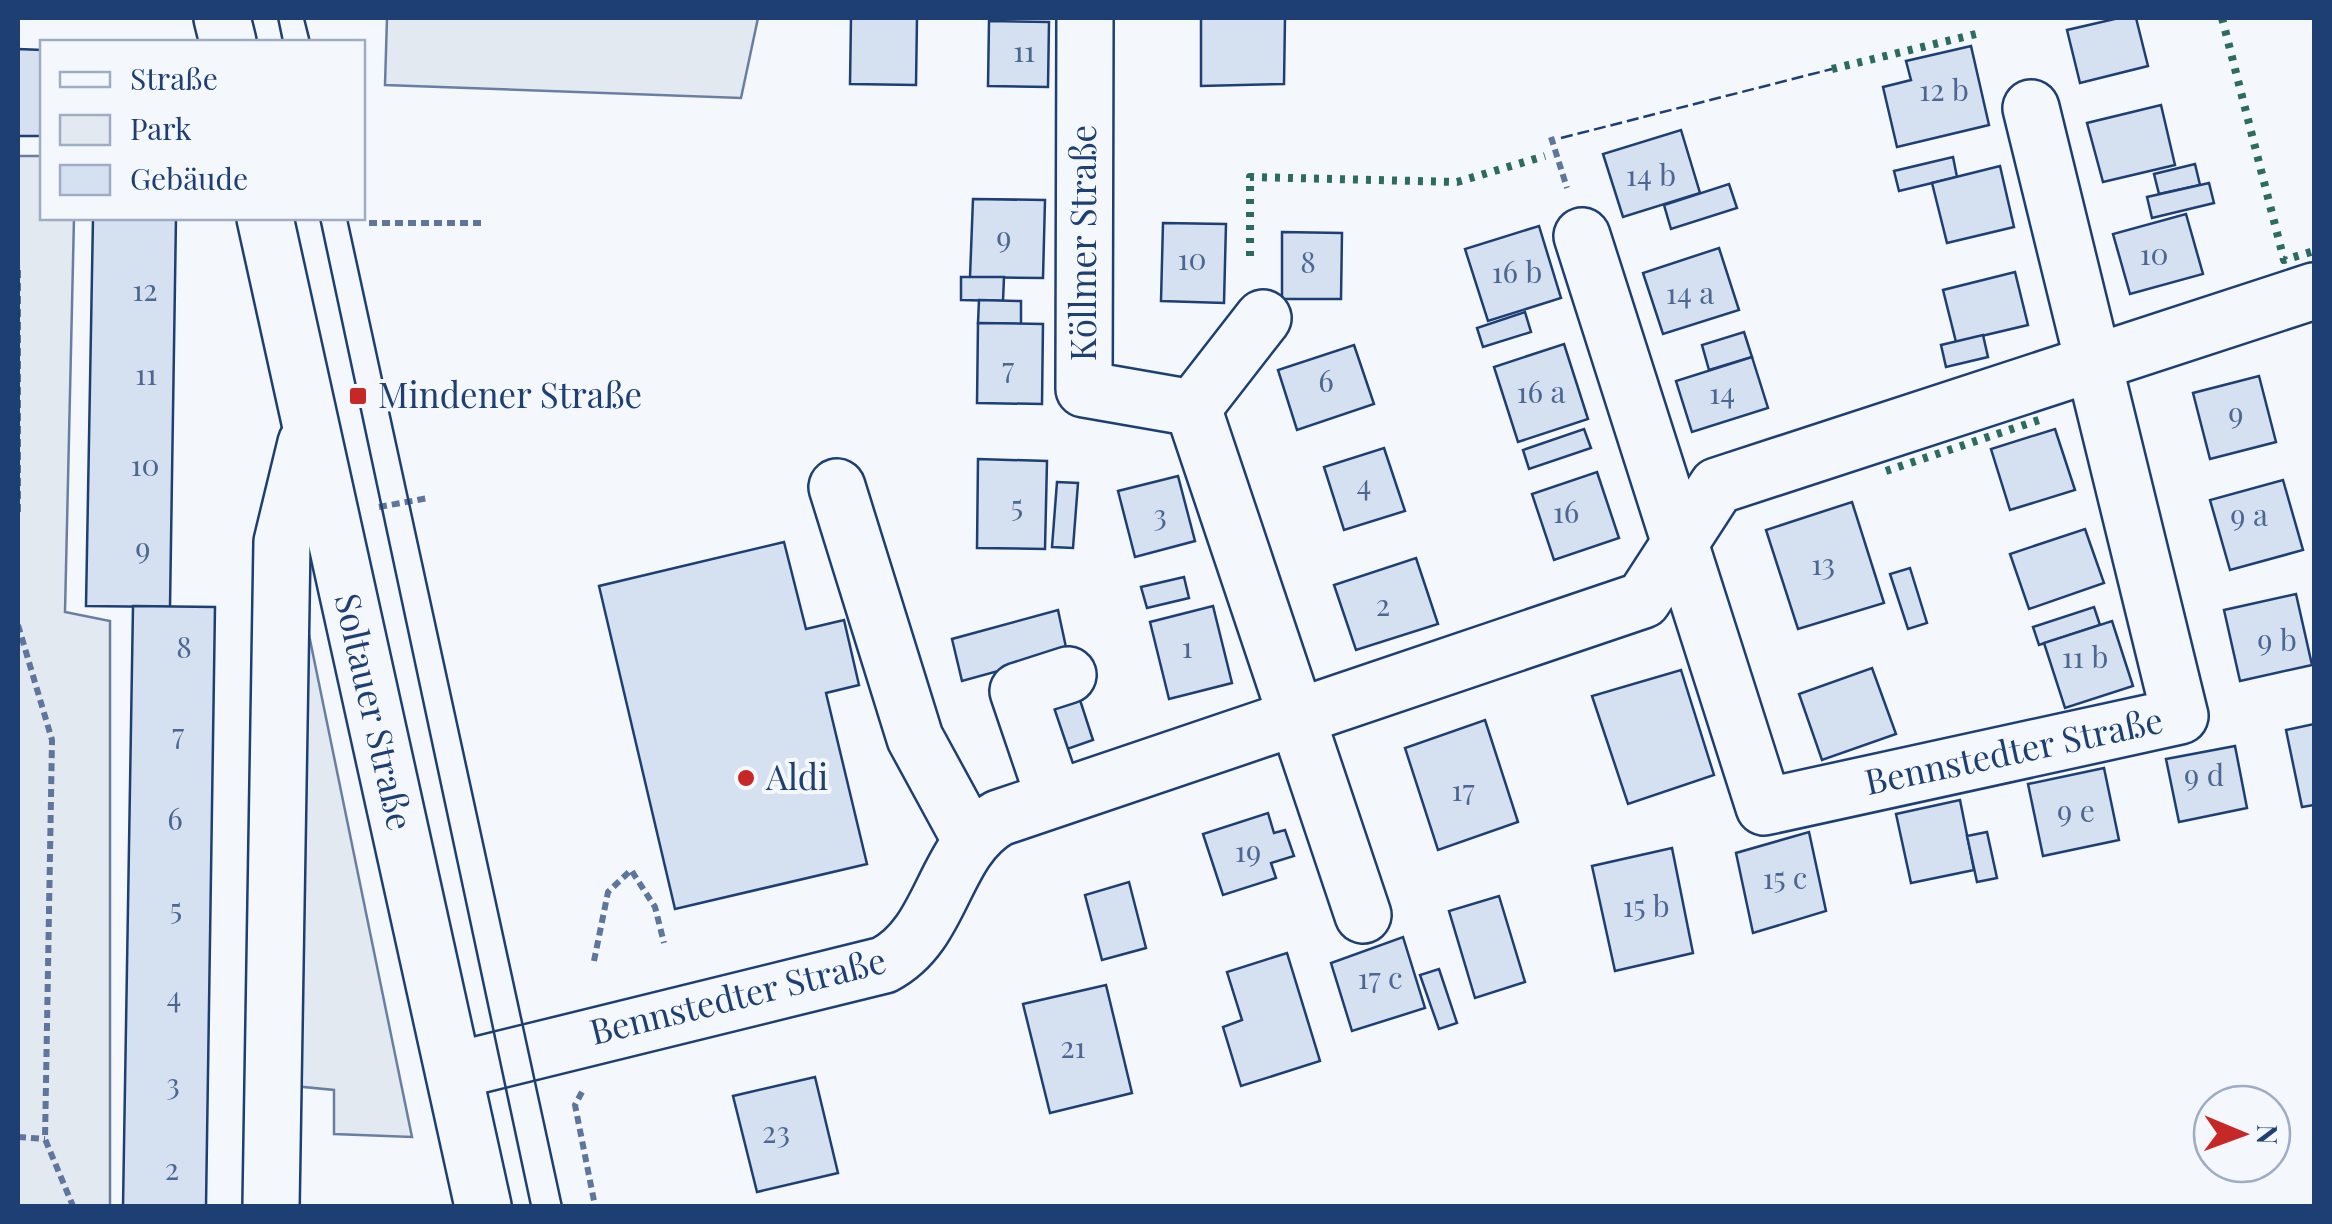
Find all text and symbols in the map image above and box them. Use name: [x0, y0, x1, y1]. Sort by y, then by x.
house number: 11: [1013, 30, 1035, 70]
legend: [40, 40, 365, 220]
text: Straße: [130, 58, 218, 98]
house number: 12 b: [1919, 69, 1969, 109]
text: Park: [130, 108, 192, 148]
street label: Köllmer Straße: [1058, 125, 1105, 361]
house number: 14 b: [1626, 154, 1676, 194]
text: Gebäude: [130, 158, 248, 198]
house number: 9: [996, 216, 1012, 256]
house number: 10: [2139, 233, 2169, 273]
house number: 10: [1177, 238, 1207, 278]
house number: 8: [1300, 241, 1316, 281]
house number: 16 b: [1492, 251, 1542, 291]
house number: 12: [132, 269, 158, 309]
house number: 14 a: [1666, 272, 1714, 312]
house number: 7: [1002, 347, 1014, 387]
house number: 11: [135, 353, 157, 393]
house number: 6: [1318, 360, 1334, 400]
place label: Mindener Straße: [378, 370, 642, 417]
house number: 16 a: [1516, 371, 1566, 411]
house number: 14: [1709, 372, 1735, 412]
marker: Mindener Straße: [347, 385, 369, 407]
house number: 9: [2228, 392, 2244, 432]
house number: 10: [130, 444, 160, 484]
house number: 4: [1357, 464, 1371, 504]
house number: 5: [1011, 485, 1023, 525]
house number: 16: [1553, 491, 1579, 531]
house number: 3: [1153, 494, 1167, 534]
house number: 9 a: [2230, 494, 2268, 534]
house number: 9: [135, 527, 151, 567]
house number: 13: [1811, 543, 1835, 583]
house number: 2: [1376, 584, 1390, 624]
street label: Soltauer Straße: [325, 588, 426, 834]
house number: 9 b: [2257, 619, 2297, 659]
house number: 8: [176, 626, 192, 666]
house number: 1: [1181, 626, 1193, 666]
house number: 11 b: [2062, 636, 2108, 676]
street label: Bennstedter Straße: [1860, 695, 2167, 804]
house number: 7: [172, 713, 184, 753]
place label: Aldi: [765, 752, 828, 799]
house number: 9 d: [2184, 754, 2224, 794]
marker: Aldi: [735, 767, 757, 789]
house number: 17: [1451, 769, 1475, 809]
house number: 9 e: [2057, 790, 2095, 830]
house number: 6: [167, 798, 183, 838]
house number: 19: [1235, 830, 1261, 870]
house number: 15 c: [1763, 857, 1807, 897]
house number: 15 b: [1622, 885, 1670, 925]
house number: 5: [170, 888, 182, 928]
street label: Bennstedter Straße: [584, 935, 890, 1054]
house number: 17 c: [1358, 957, 1403, 997]
house number: 4: [167, 976, 181, 1016]
house number: 21: [1060, 1026, 1086, 1066]
house number: 3: [166, 1063, 180, 1103]
north arrow: [2192, 1084, 2292, 1184]
house number: 23: [762, 1111, 790, 1151]
text: N: [2250, 1124, 2287, 1145]
house number: 2: [165, 1148, 179, 1188]

